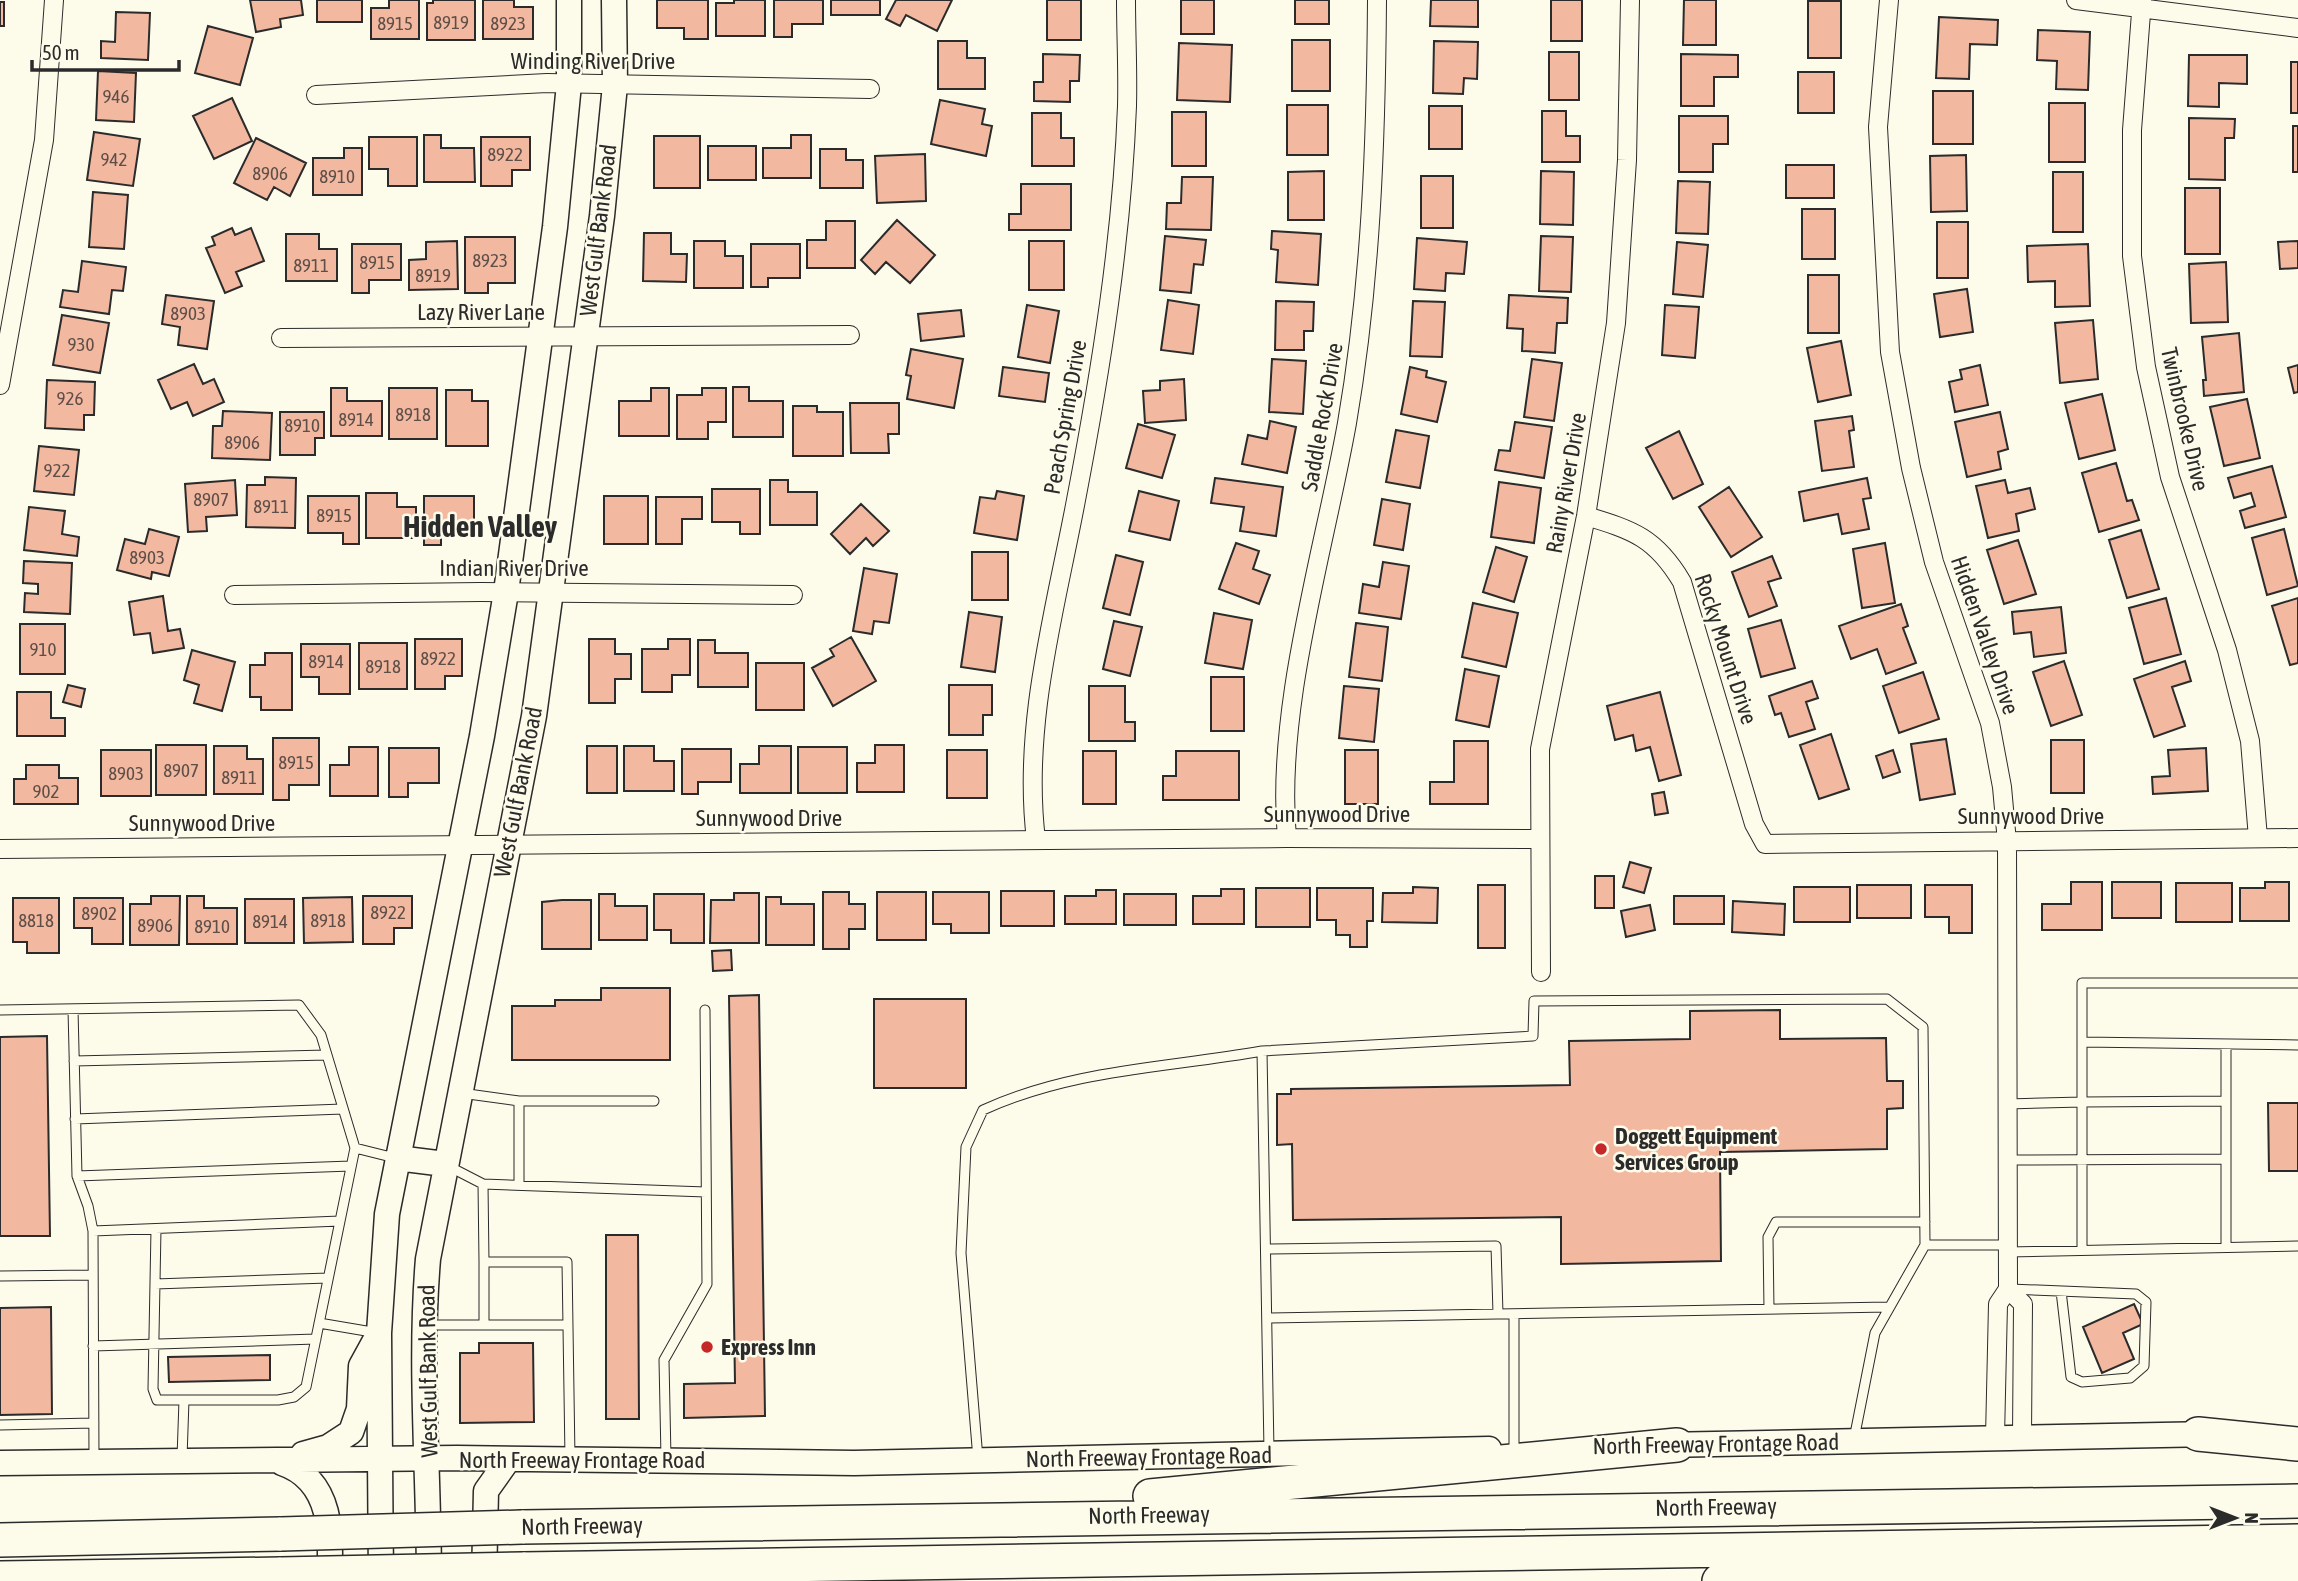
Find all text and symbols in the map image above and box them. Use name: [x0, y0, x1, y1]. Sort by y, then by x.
house number: 8919: [433, 11, 469, 33]
house number: 8915: [377, 12, 413, 34]
house number: 8923: [490, 12, 526, 34]
scale bar: [32, 28, 178, 72]
text: 50 m: [42, 40, 80, 64]
street label: Winding River Drive: [511, 48, 675, 74]
house number: 946: [103, 85, 129, 107]
street label: West Gulf Bank Road: [575, 142, 621, 318]
house number: 8922: [487, 143, 523, 165]
house number: 942: [101, 148, 127, 170]
house number: 8906: [252, 162, 288, 184]
house number: 8910: [319, 165, 355, 187]
house number: 8923: [472, 249, 508, 271]
house number: 8915: [359, 251, 395, 273]
house number: 8911: [293, 254, 329, 276]
house number: 8919: [415, 264, 451, 286]
street label: Lazy River Lane: [417, 299, 545, 325]
house number: 8903: [170, 302, 206, 324]
house number: 930: [68, 333, 94, 355]
street label: Peach Spring Drive: [1039, 338, 1091, 496]
street label: Saddle Rock Drive: [1296, 341, 1348, 493]
street label: Twinbrooke Drive: [2156, 345, 2214, 493]
house number: 926: [57, 387, 83, 409]
house number: 8918: [395, 403, 431, 425]
house number: 8914: [338, 408, 374, 430]
street label: Rainy River Drive: [1541, 411, 1591, 555]
house number: 8910: [284, 414, 320, 436]
house number: 8906: [224, 431, 260, 453]
house number: 922: [44, 459, 70, 481]
house number: 8907: [193, 488, 229, 510]
house number: 8911: [253, 495, 289, 517]
house number: 8915: [316, 504, 352, 526]
district label: Hidden Valley: [403, 509, 558, 543]
house number: 8903: [129, 546, 165, 568]
street label: Hidden Valley Drive: [1946, 552, 2024, 718]
street label: Indian River Drive: [439, 555, 589, 581]
street label: Rocky Mount Drive: [1689, 571, 1763, 727]
house number: 910: [30, 638, 56, 660]
house number: 8922: [420, 647, 456, 669]
house number: 8914: [308, 650, 344, 672]
house number: 8918: [365, 655, 401, 677]
street label: West Gulf Bank Road: [489, 705, 547, 879]
house number: 8915: [278, 751, 314, 773]
house number: 8907: [163, 759, 199, 781]
house number: 8903: [108, 762, 144, 784]
house number: 8911: [221, 766, 257, 788]
house number: 902: [33, 780, 59, 802]
street label: Sunnywood Drive: [1264, 801, 1410, 827]
street label: Sunnywood Drive: [1958, 803, 2104, 829]
street label: Sunnywood Drive: [696, 805, 842, 831]
street label: Sunnywood Drive: [129, 810, 275, 836]
house number: 8922: [370, 901, 406, 923]
house number: 8902: [81, 902, 117, 924]
house number: 8818: [18, 909, 54, 931]
house number: 8918: [310, 909, 346, 931]
house number: 8914: [252, 910, 288, 932]
house number: 8906: [137, 914, 173, 936]
house number: 8910: [194, 915, 230, 937]
place label: Doggett Equipment Services Group: [1615, 1123, 1778, 1175]
marker: Doggett Equipment Services Group: [1593, 1141, 1609, 1157]
street label: West Gulf Bank Road: [413, 1284, 443, 1458]
place label: Express Inn: [721, 1334, 816, 1360]
marker: Express Inn: [699, 1339, 715, 1355]
street label: North Freeway Frontage Road: [1592, 1429, 1840, 1459]
street label: North Freeway Frontage Road: [1025, 1442, 1273, 1472]
street label: North Freeway Frontage Road: [459, 1447, 705, 1473]
north arrow: [2200, 1483, 2270, 1553]
street label: North Freeway: [1655, 1493, 1777, 1521]
street label: North Freeway: [1088, 1501, 1210, 1529]
street label: North Freeway: [521, 1512, 643, 1540]
text: N: [2241, 1512, 2263, 1524]

